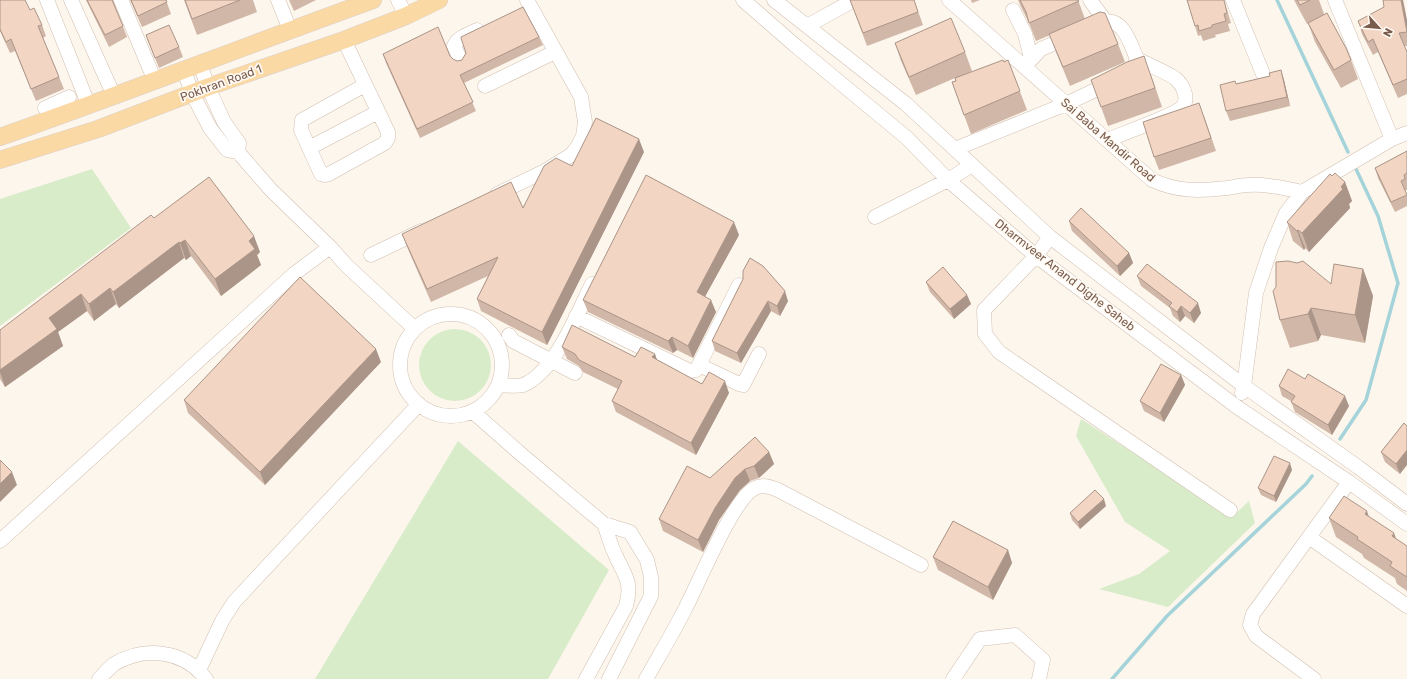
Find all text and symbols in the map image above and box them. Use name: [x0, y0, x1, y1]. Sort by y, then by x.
north arrow: [1359, 8, 1399, 48]
text: N: [1380, 26, 1395, 39]
street label: Pokhran Road 1: [178, 62, 264, 104]
street label: Sai Baba Mandir Road: [1058, 95, 1158, 185]
street label: Dharmveer Anand Dighe Saheb: [992, 216, 1138, 334]

